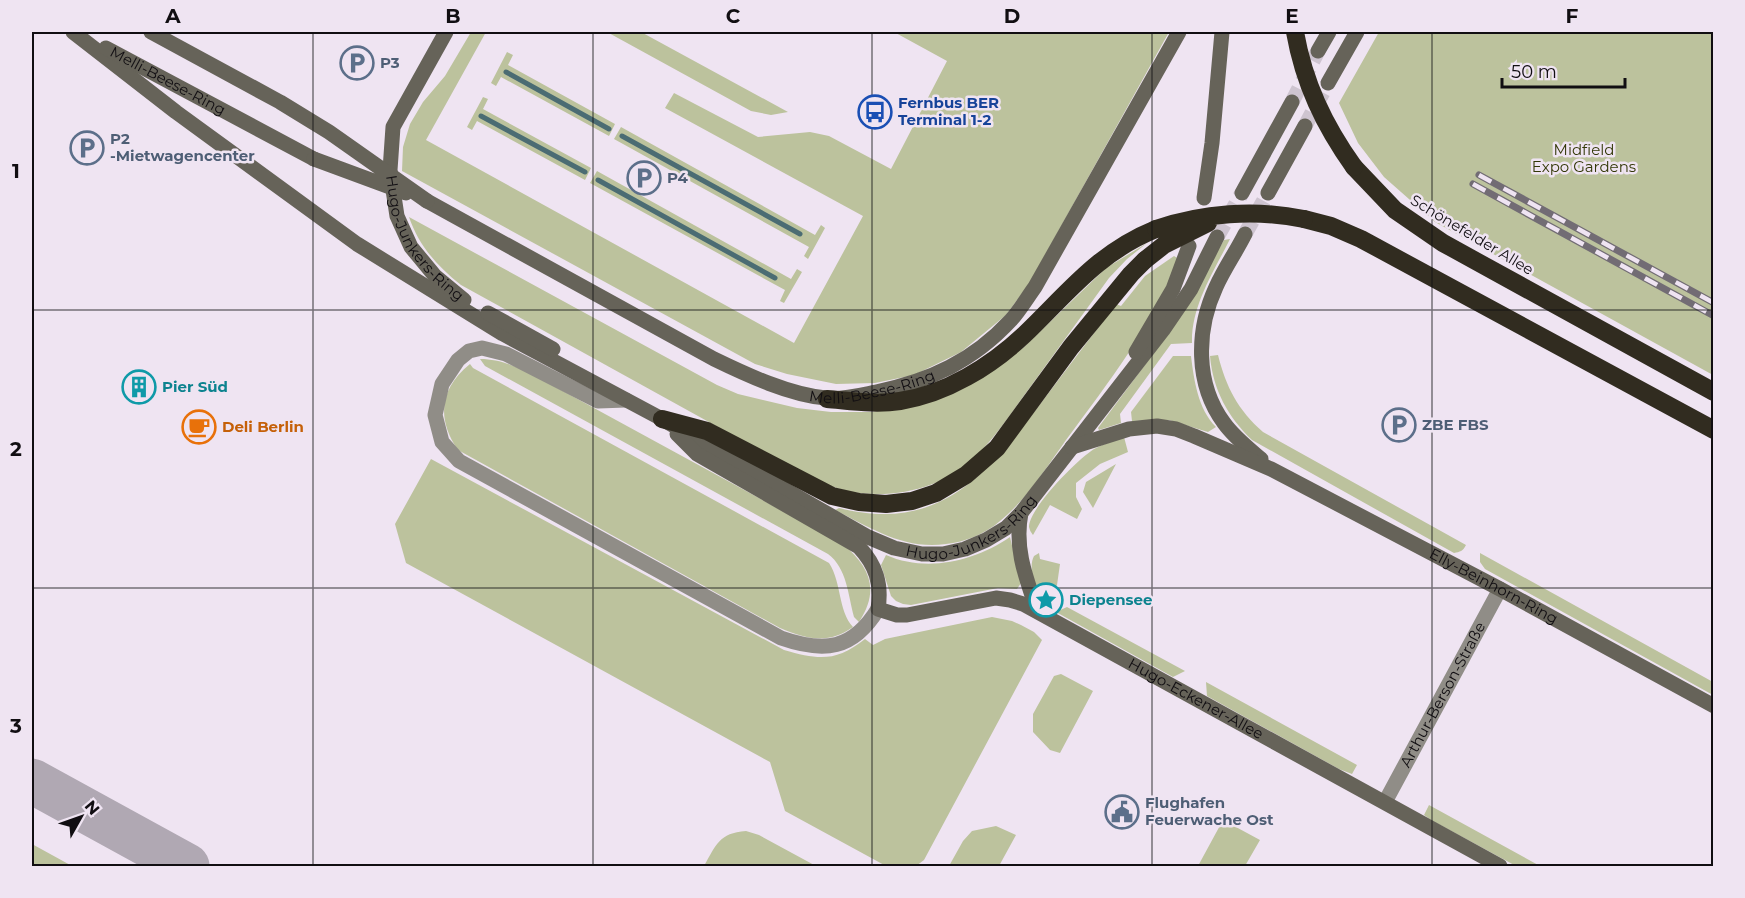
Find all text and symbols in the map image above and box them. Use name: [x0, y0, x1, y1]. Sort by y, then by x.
text: A: [164, 4, 181, 28]
text: B: [445, 4, 461, 28]
text: C: [726, 4, 741, 28]
text: D: [1004, 4, 1020, 28]
text: E: [1285, 4, 1299, 28]
text: F: [1566, 4, 1579, 28]
street label: Melli-Beese-Ring: [107, 42, 229, 119]
parking icon: P3: [339, 45, 375, 81]
scale bar: [1502, 51, 1625, 89]
place label: P3: [380, 53, 400, 72]
text: 50 m: [1511, 61, 1557, 83]
place label: Fernbus BER Terminal 1-2: [898, 93, 999, 129]
bus stop icon: Fernbus BER Terminal 1-2: [857, 94, 893, 130]
place label: P2 -Mietwagencenter: [110, 129, 255, 165]
parking icon: P2 -Mietwagencenter: [69, 130, 105, 166]
park label: Midfield Expo Gardens: [1532, 140, 1636, 176]
text: 1: [12, 159, 20, 183]
parking icon: P4: [626, 160, 662, 196]
place label: P4: [667, 168, 689, 187]
street label: Hugo-Junkers-Ring: [382, 174, 468, 305]
street label: Schönefelder Allee: [1407, 190, 1537, 279]
street label: Melli-Beese-Ring: [808, 365, 937, 408]
building icon: Pier Süd: [121, 369, 157, 405]
place label: Pier Süd: [162, 377, 228, 396]
parking icon: ZBE FBS: [1381, 407, 1417, 443]
cafe icon: Deli Berlin: [181, 409, 217, 445]
place label: ZBE FBS: [1422, 415, 1489, 434]
place label: Deli Berlin: [222, 417, 304, 436]
text: 2: [10, 437, 22, 461]
street label: Hugo-Junkers-Ring: [904, 491, 1041, 564]
street label: Elly-Beinhorn-Ring: [1426, 544, 1562, 628]
place icon: Diepensee: [1028, 582, 1064, 618]
place label: Diepensee: [1069, 590, 1152, 609]
street label: Arthur-Berson-Straße: [1396, 618, 1489, 770]
street label: Hugo-Eckener-Allee: [1125, 654, 1267, 743]
text: 3: [9, 714, 22, 738]
north arrow: [51, 787, 111, 847]
place label: Flughafen Feuerwache Ost: [1145, 793, 1274, 829]
public building icon: Flughafen Feuerwache Ost: [1104, 794, 1140, 830]
text: N: [81, 797, 104, 819]

